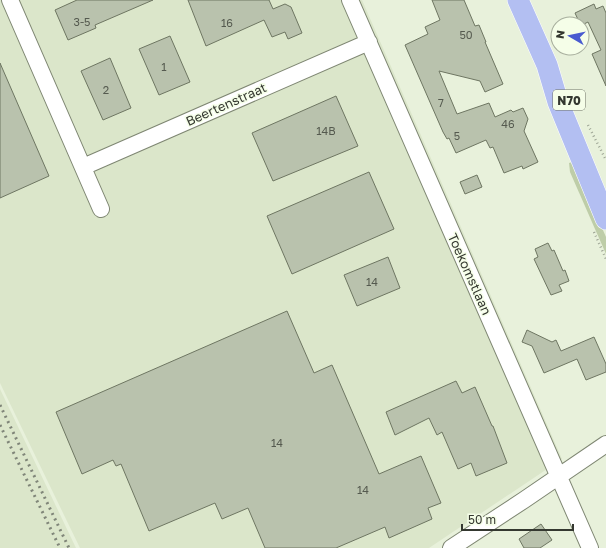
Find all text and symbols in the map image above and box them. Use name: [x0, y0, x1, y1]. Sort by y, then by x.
house number: 3-5: [74, 15, 91, 28]
house number: 16: [221, 16, 233, 29]
north arrow: [550, 16, 590, 56]
house number: 50: [459, 28, 473, 41]
text: N: [553, 29, 567, 40]
house number: 1: [161, 60, 167, 73]
street label: Beertenstraat: [183, 79, 269, 129]
house number: 2: [103, 83, 109, 96]
road number: N70: [553, 90, 585, 110]
house number: 7: [438, 96, 444, 109]
house number: 46: [501, 117, 515, 130]
house number: 14B: [316, 124, 336, 137]
house number: 5: [454, 129, 460, 142]
street label: Toekomstlaan: [445, 231, 495, 317]
house number: 14: [366, 275, 378, 288]
house number: 14: [271, 436, 283, 449]
house number: 14: [357, 483, 369, 496]
scale bar: [462, 506, 573, 532]
text: 50 m: [468, 512, 496, 527]

